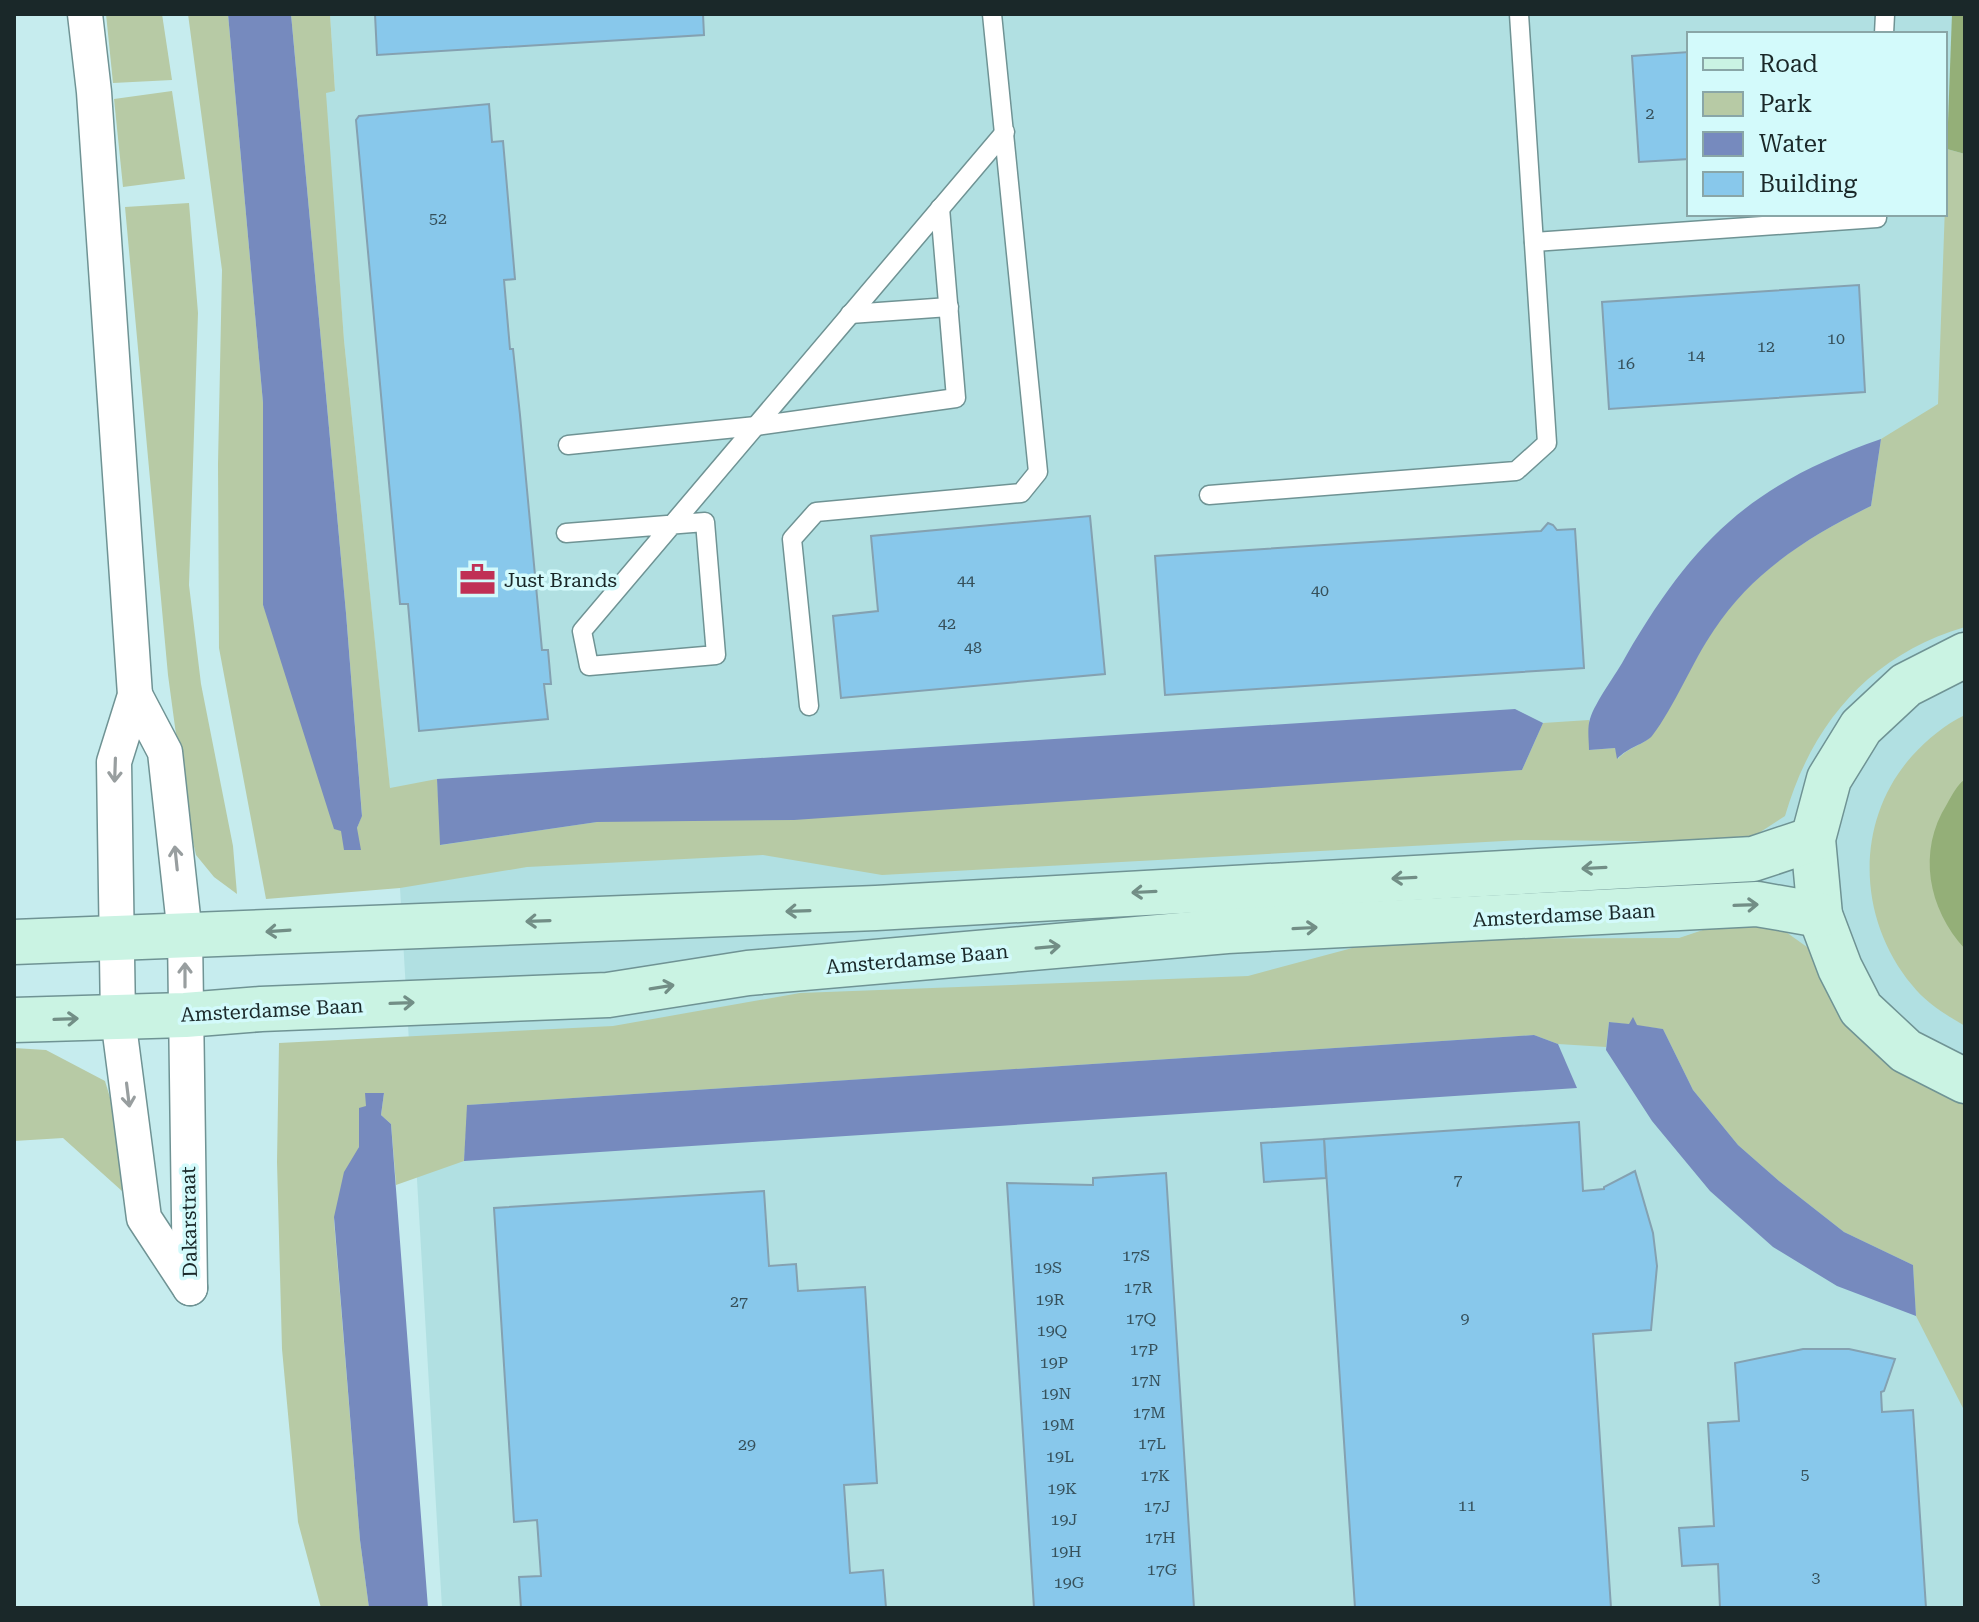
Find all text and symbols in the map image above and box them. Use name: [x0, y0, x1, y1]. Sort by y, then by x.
legend: [1687, 32, 1947, 216]
text: Road: [1759, 50, 1818, 78]
text: Park: [1759, 90, 1812, 118]
house number: 2: [1646, 104, 1655, 123]
text: Water: [1759, 130, 1827, 158]
text: Building: [1759, 170, 1857, 198]
house number: 52: [429, 209, 447, 228]
house number: 10: [1827, 329, 1845, 348]
house number: 12: [1757, 337, 1775, 356]
house number: 14: [1687, 346, 1705, 365]
house number: 16: [1617, 354, 1635, 373]
office icon: Just Brands: [459, 561, 497, 599]
place label: Just Brands: [504, 568, 617, 592]
house number: 44: [957, 571, 975, 590]
house number: 40: [1311, 581, 1329, 600]
house number: 42: [938, 614, 956, 633]
house number: 48: [964, 638, 982, 657]
one-way arrow: [108, 756, 123, 783]
one-way arrow: [169, 845, 184, 871]
one-way arrow: [1581, 860, 1608, 875]
one-way arrow: [1391, 870, 1418, 885]
one-way arrow: [1131, 885, 1158, 900]
one-way arrow: [1732, 897, 1759, 912]
street label: Amsterdamse Baan: [1472, 898, 1656, 932]
one-way arrow: [785, 903, 812, 918]
one-way arrow: [525, 913, 552, 928]
one-way arrow: [1291, 920, 1318, 935]
one-way arrow: [265, 924, 292, 939]
street label: Amsterdamse Baan: [825, 939, 1009, 979]
one-way arrow: [1034, 939, 1061, 954]
one-way arrow: [177, 962, 193, 989]
one-way arrow: [649, 978, 674, 993]
street label: Amsterdamse Baan: [180, 993, 364, 1027]
one-way arrow: [388, 995, 415, 1010]
one-way arrow: [52, 1011, 79, 1027]
one-way arrow: [120, 1081, 135, 1108]
street label: Dakarstraat: [176, 1166, 202, 1278]
house number: 7: [1454, 1170, 1463, 1189]
house number: 17S: [1122, 1246, 1150, 1265]
house number: 19S: [1034, 1258, 1062, 1277]
house number: 17R: [1123, 1278, 1153, 1297]
house number: 19R: [1035, 1290, 1065, 1309]
house number: 27: [730, 1292, 748, 1311]
house number: 17Q: [1126, 1309, 1156, 1328]
house number: 9: [1461, 1309, 1470, 1328]
house number: 19Q: [1037, 1321, 1067, 1340]
house number: 17P: [1130, 1340, 1158, 1359]
house number: 19P: [1040, 1353, 1068, 1372]
house number: 17N: [1131, 1371, 1162, 1390]
house number: 19N: [1041, 1384, 1072, 1403]
house number: 17M: [1132, 1403, 1166, 1422]
house number: 19M: [1041, 1415, 1075, 1434]
house number: 17L: [1138, 1434, 1166, 1453]
house number: 29: [738, 1435, 756, 1454]
house number: 19L: [1046, 1447, 1074, 1466]
house number: 5: [1801, 1465, 1810, 1484]
house number: 17K: [1140, 1466, 1170, 1485]
house number: 19K: [1047, 1479, 1077, 1498]
house number: 11: [1458, 1496, 1476, 1515]
house number: 17J: [1144, 1497, 1170, 1516]
house number: 19J: [1051, 1510, 1077, 1529]
house number: 17H: [1144, 1528, 1176, 1547]
house number: 19H: [1050, 1542, 1082, 1561]
house number: 17G: [1147, 1560, 1178, 1579]
house number: 3: [1812, 1568, 1821, 1587]
house number: 19G: [1054, 1573, 1085, 1592]

